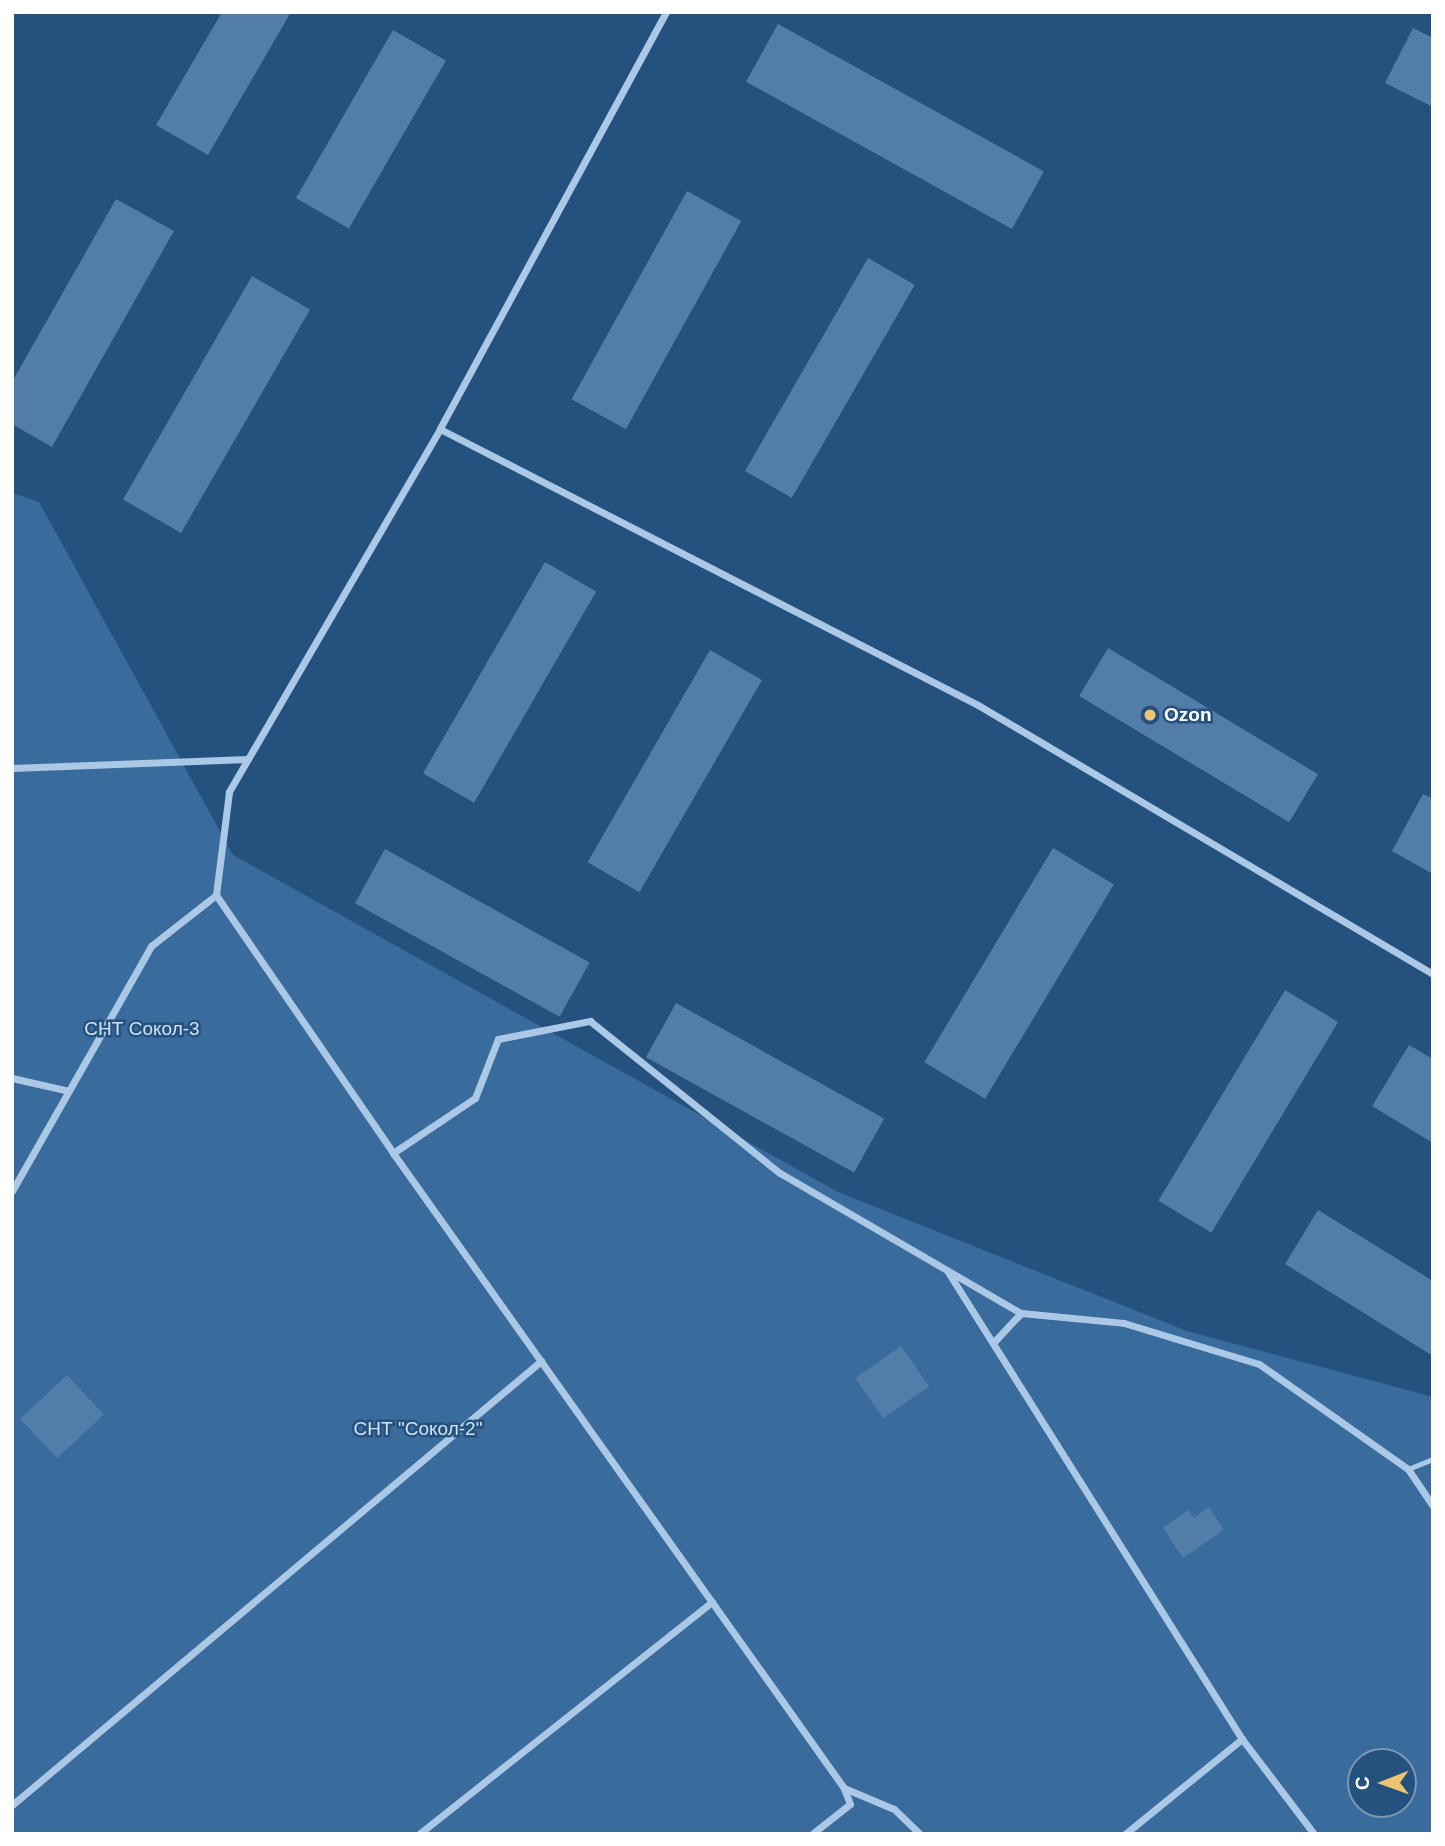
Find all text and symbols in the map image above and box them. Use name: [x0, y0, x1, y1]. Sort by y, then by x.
place label: Ozon: [1164, 704, 1211, 726]
marker: Ozon: [1142, 707, 1158, 723]
park label: СНТ Сокол-3: [84, 1018, 200, 1040]
park label: СНТ "Сокол-2": [354, 1418, 482, 1440]
north arrow: [1347, 1748, 1417, 1818]
text: С: [1352, 1776, 1373, 1790]

